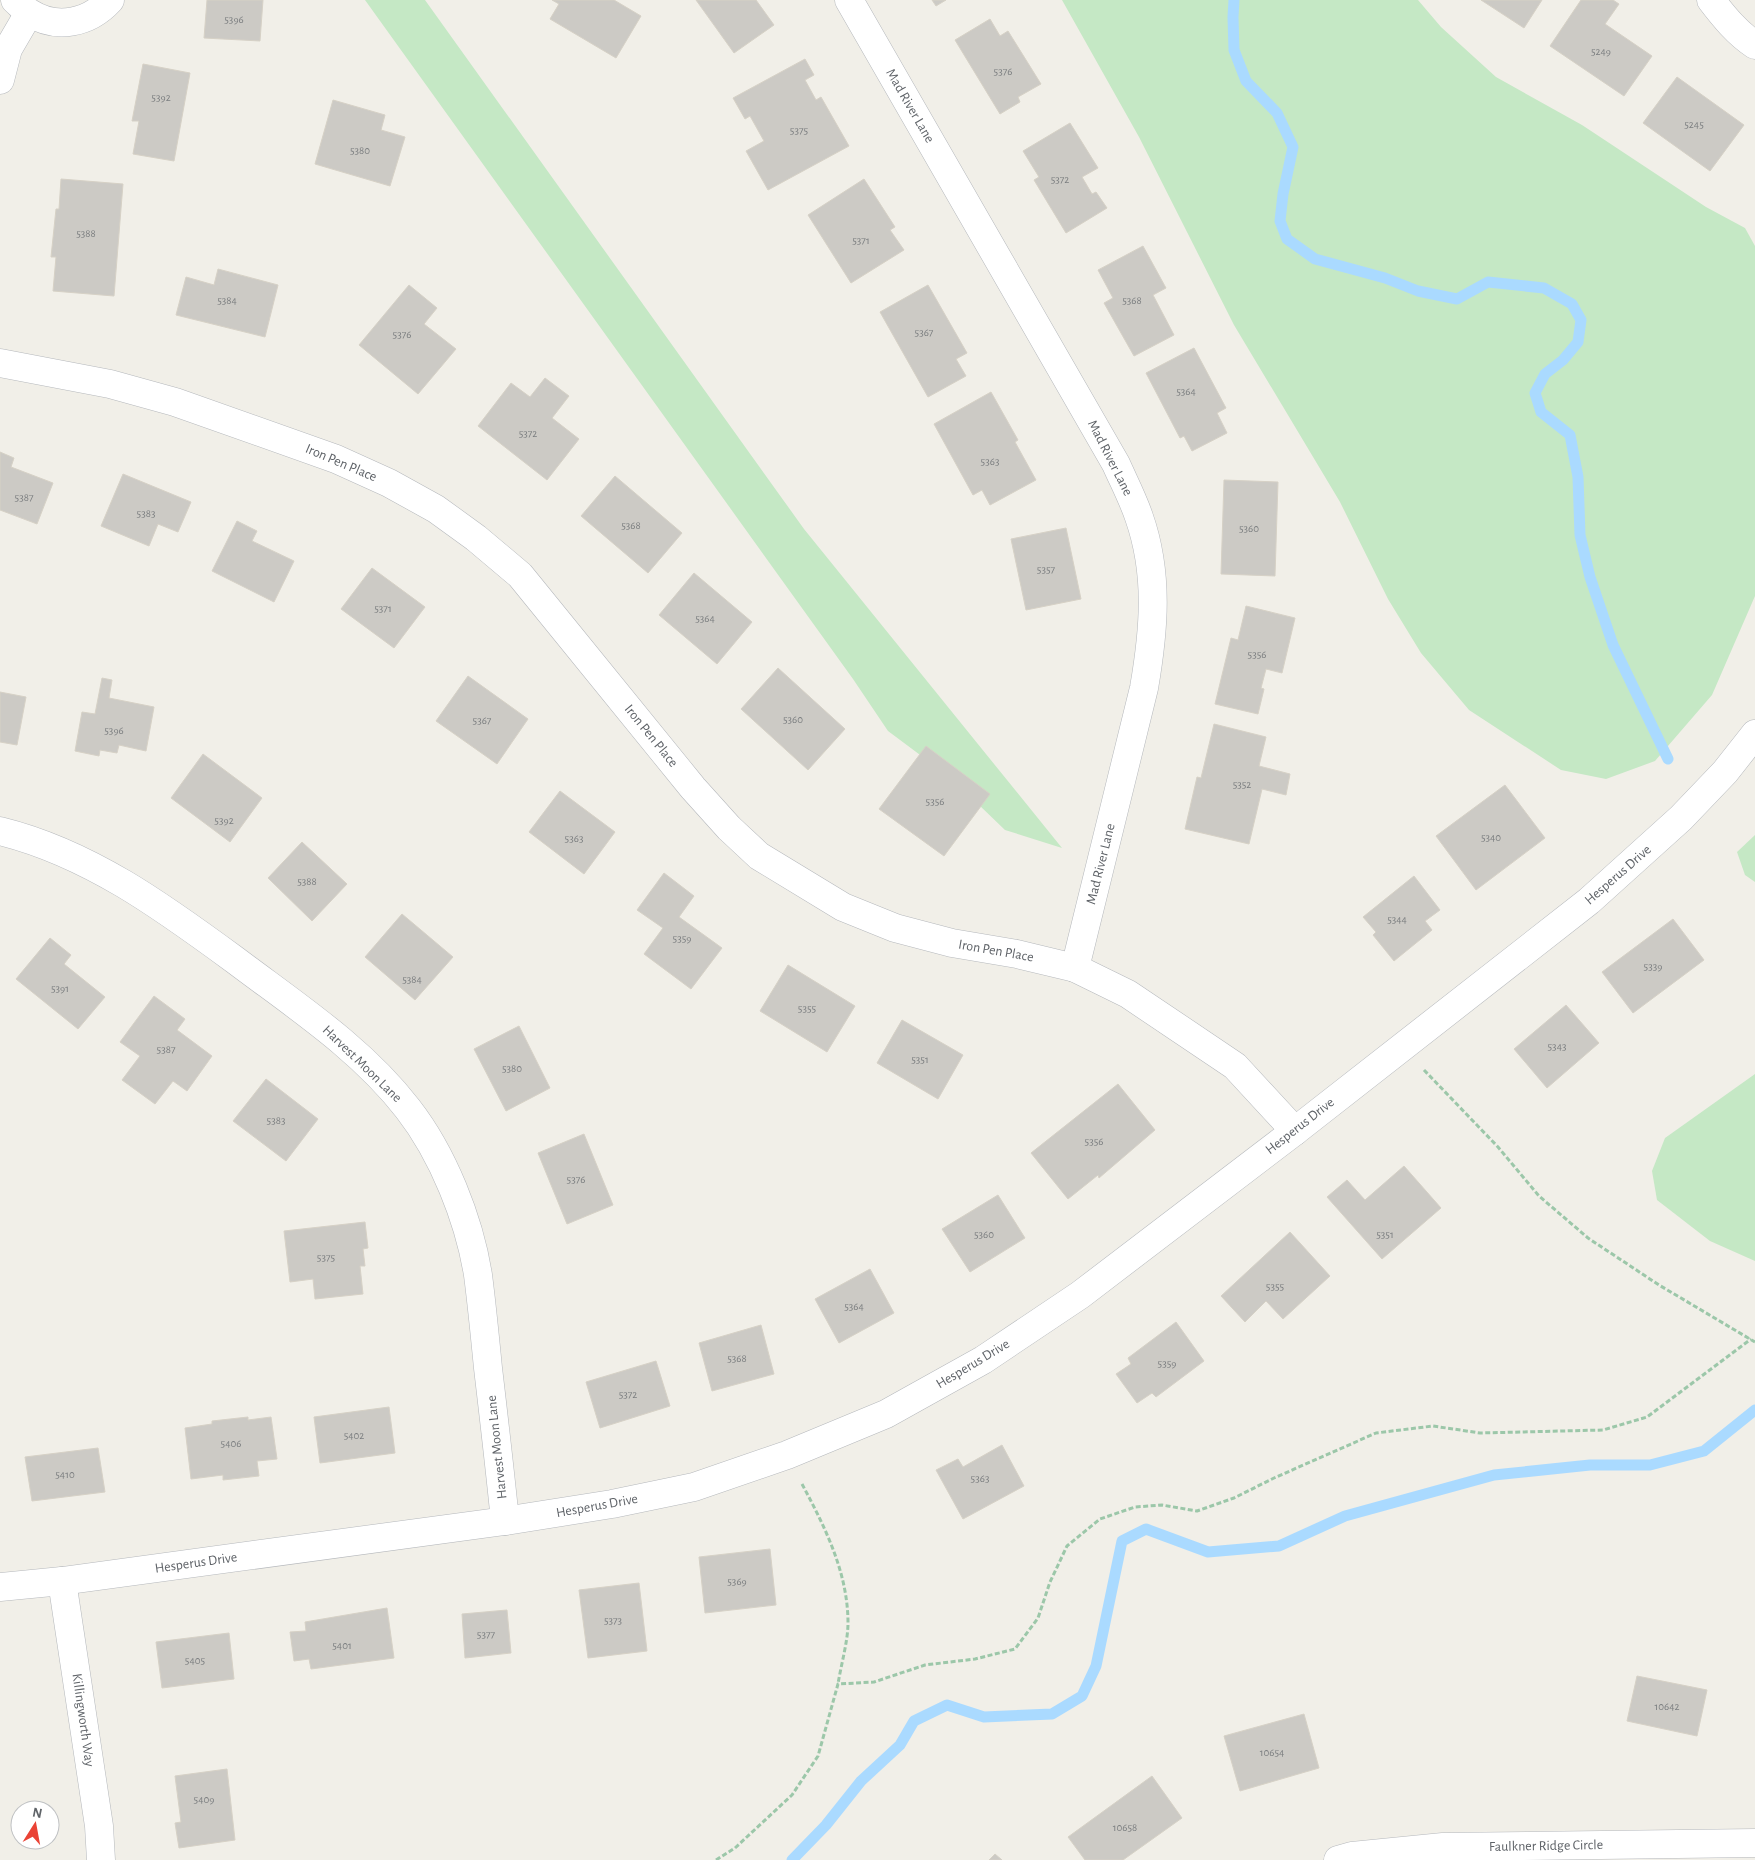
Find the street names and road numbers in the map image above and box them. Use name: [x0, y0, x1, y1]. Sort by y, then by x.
street label: Mad River Lane: [883, 67, 937, 145]
street label: Mad River Lane: [1085, 418, 1135, 498]
street label: Iron Pen Place: [303, 442, 379, 484]
street label: Iron Pen Place: [622, 702, 680, 770]
street label: Mad River Lane: [1084, 822, 1118, 906]
street label: Hesperus Drive: [1582, 843, 1654, 907]
street label: Iron Pen Place: [957, 937, 1035, 965]
street label: Harvest Moon Lane: [320, 1023, 404, 1105]
street label: Hesperus Drive: [1263, 1095, 1337, 1157]
street label: Hesperus Drive: [934, 1337, 1012, 1391]
street label: Harvest Moon Lane: [485, 1394, 509, 1500]
street label: Hesperus Drive: [555, 1492, 639, 1520]
street label: Hesperus Drive: [154, 1550, 238, 1576]
street label: Killingworth Way: [70, 1672, 96, 1768]
street label: Faulkner Ridge Circle: [1489, 1838, 1603, 1854]

